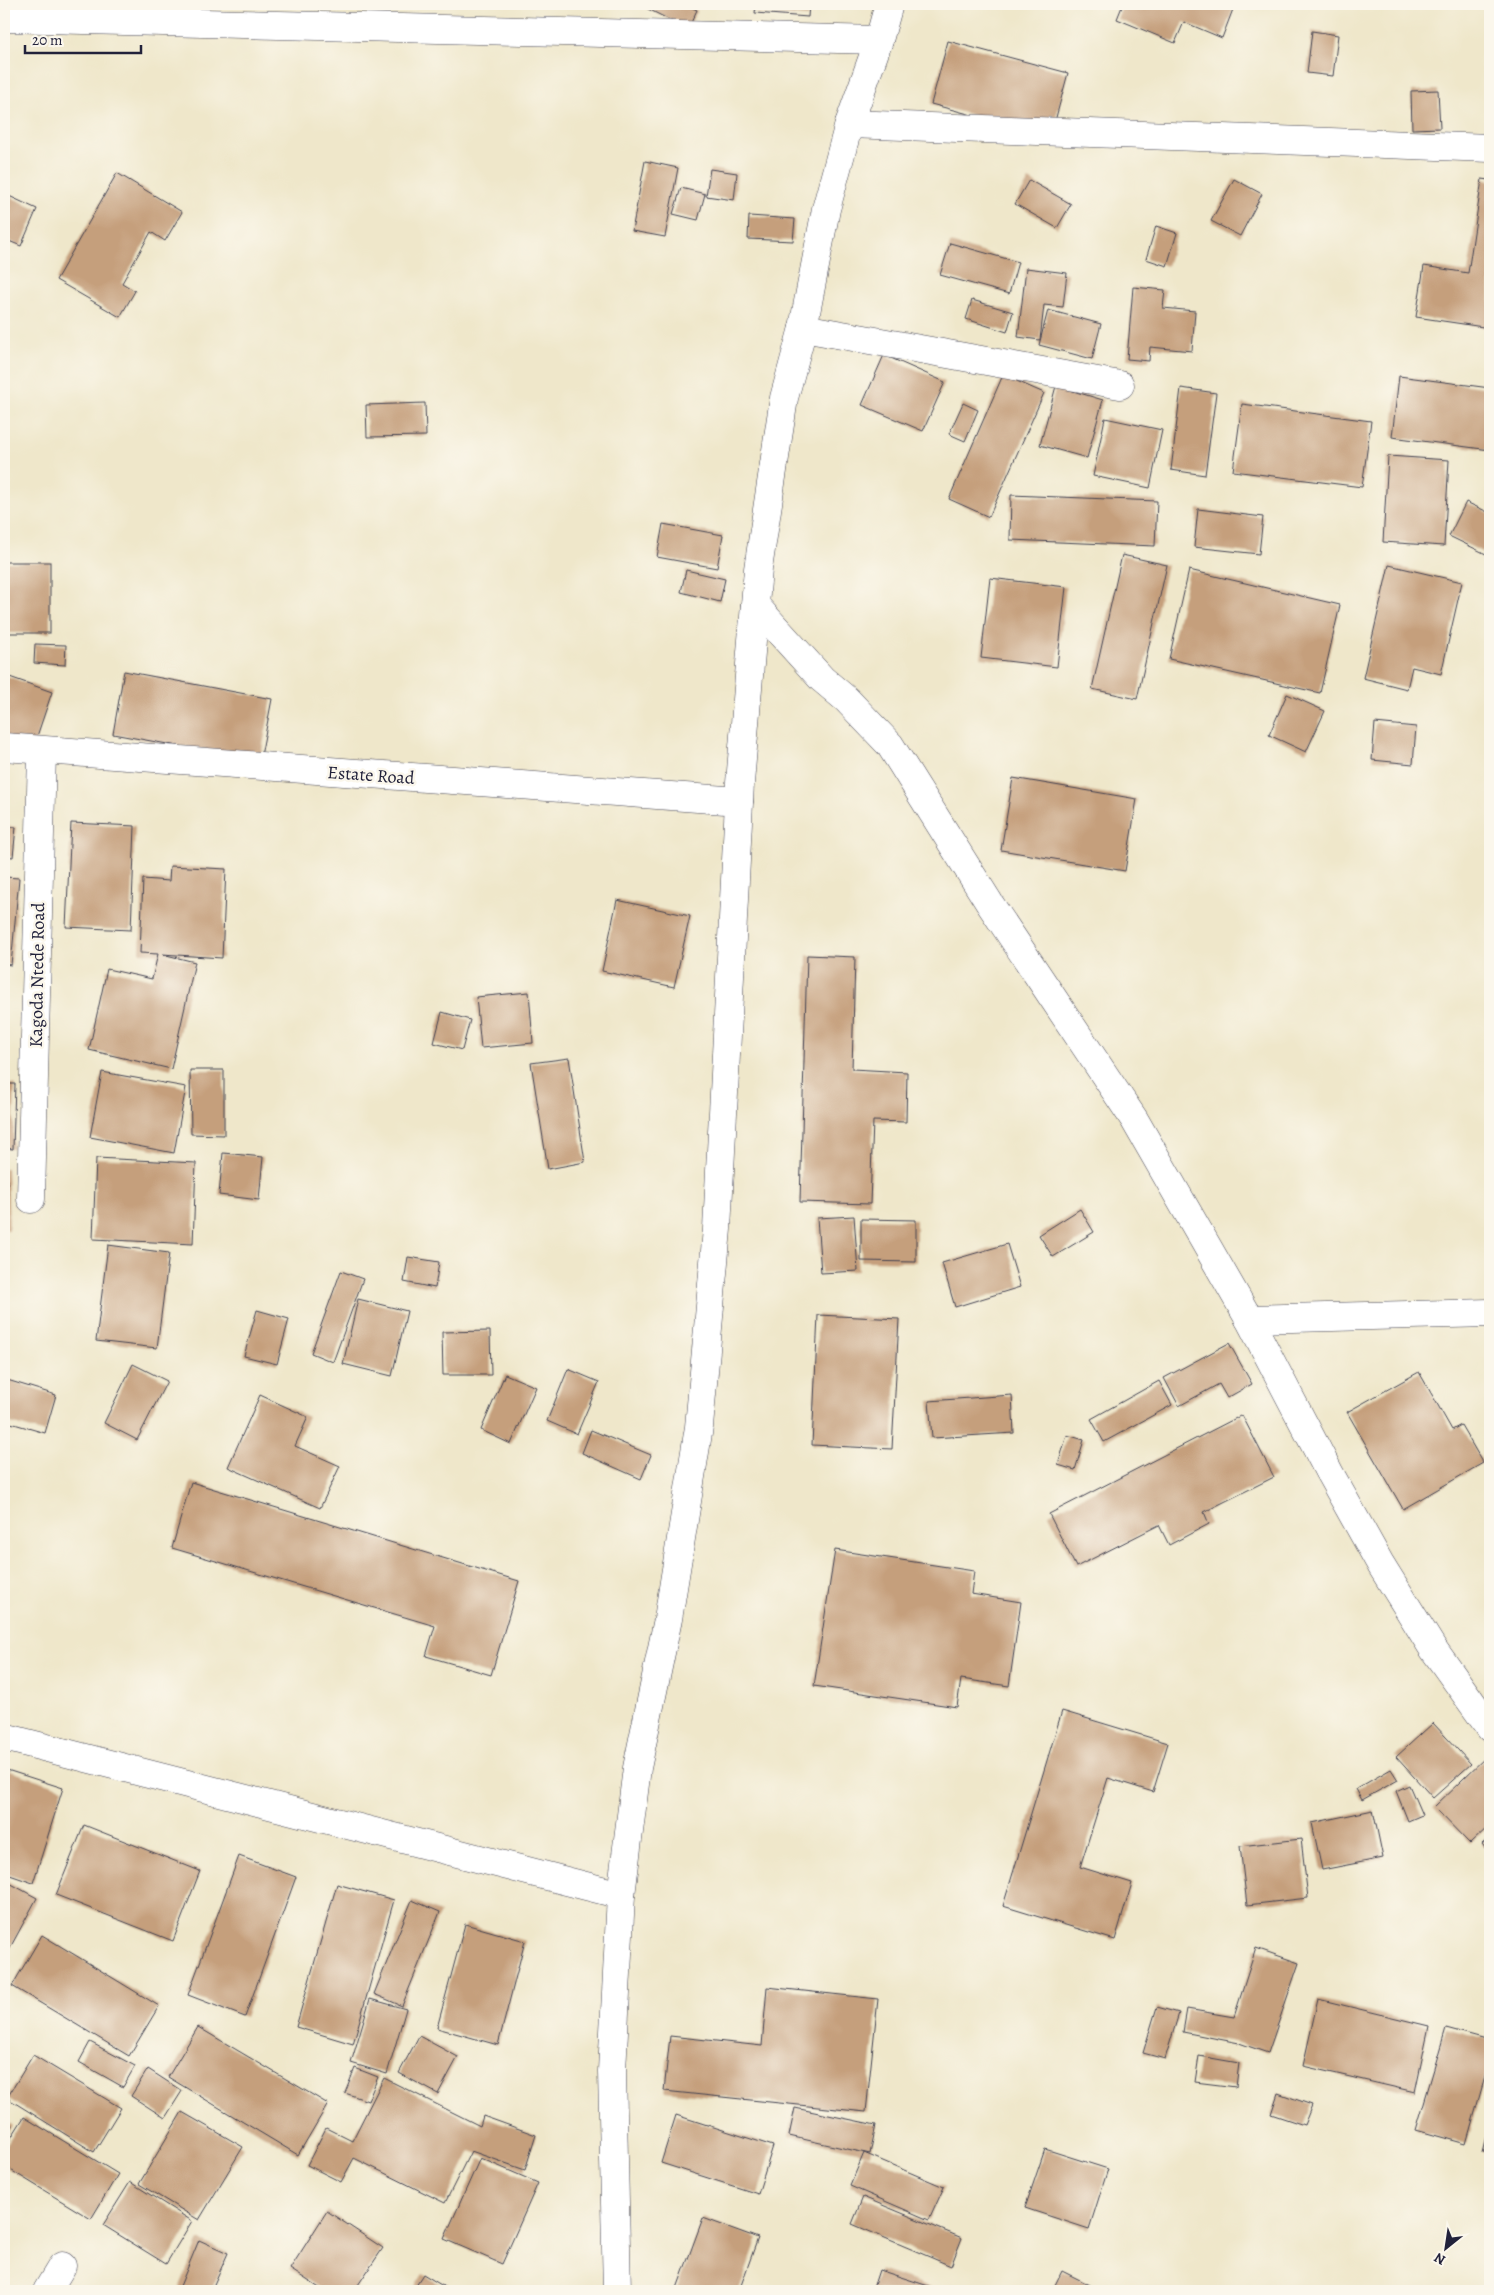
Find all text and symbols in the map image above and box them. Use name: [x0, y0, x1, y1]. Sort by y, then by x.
scale bar: [25, 22, 141, 54]
text: 20 m: [32, 30, 63, 50]
street label: Estate Road: [327, 760, 416, 790]
street label: Kagoda Ntede Road: [24, 902, 50, 1048]
north arrow: [1422, 2222, 1472, 2272]
text: N: [1431, 2248, 1449, 2270]

